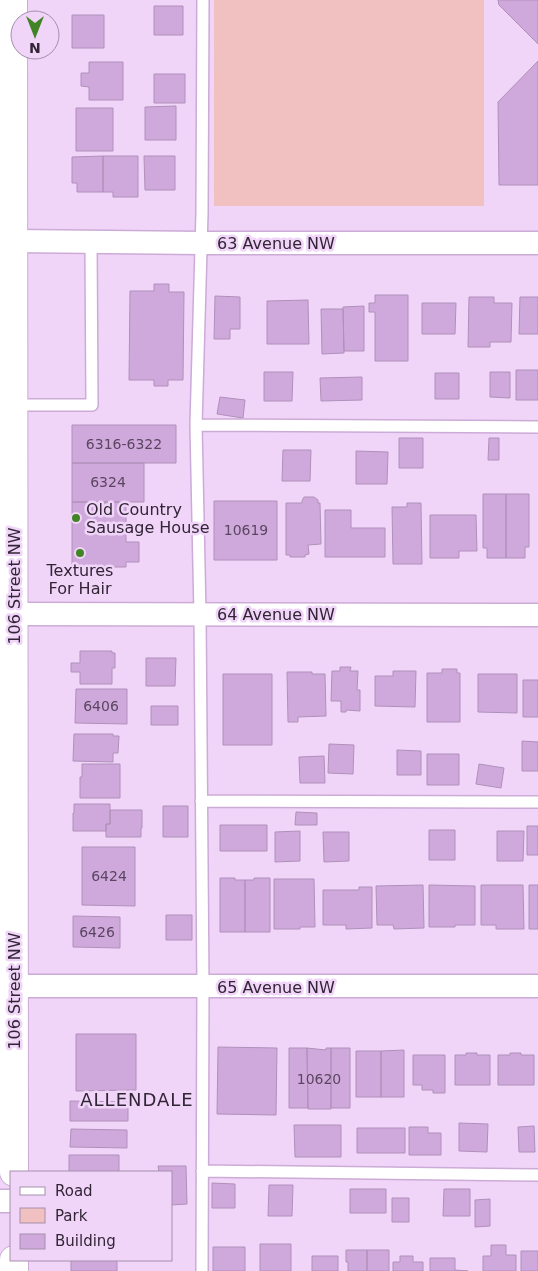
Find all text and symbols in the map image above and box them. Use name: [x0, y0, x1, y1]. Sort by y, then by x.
north arrow: [10, 10, 60, 60]
text: N: [29, 40, 41, 56]
street label: 63 Avenue NW: [217, 234, 335, 253]
house number: 6316-6322: [86, 436, 162, 452]
house number: 6324: [90, 474, 126, 490]
place label: Old Country Sausage House: [86, 500, 209, 537]
marker: Old Country Sausage House: [70, 512, 82, 524]
house number: 10619: [224, 522, 268, 538]
street label: 106 Street NW: [5, 527, 24, 645]
marker: Textures For Hair: [74, 547, 86, 559]
place label: Textures For Hair: [46, 561, 113, 598]
street label: 64 Avenue NW: [217, 605, 335, 624]
house number: 6406: [83, 698, 119, 714]
house number: 6424: [91, 868, 127, 884]
house number: 6426: [79, 924, 115, 940]
street label: 106 Street NW: [5, 932, 24, 1050]
street label: 65 Avenue NW: [217, 978, 335, 997]
house number: 10620: [297, 1071, 341, 1087]
district label: ALLENDALE: [80, 1089, 194, 1110]
legend: [10, 1171, 172, 1261]
text: Road: [55, 1182, 93, 1200]
text: Park: [55, 1207, 88, 1225]
text: Building: [55, 1232, 116, 1250]

